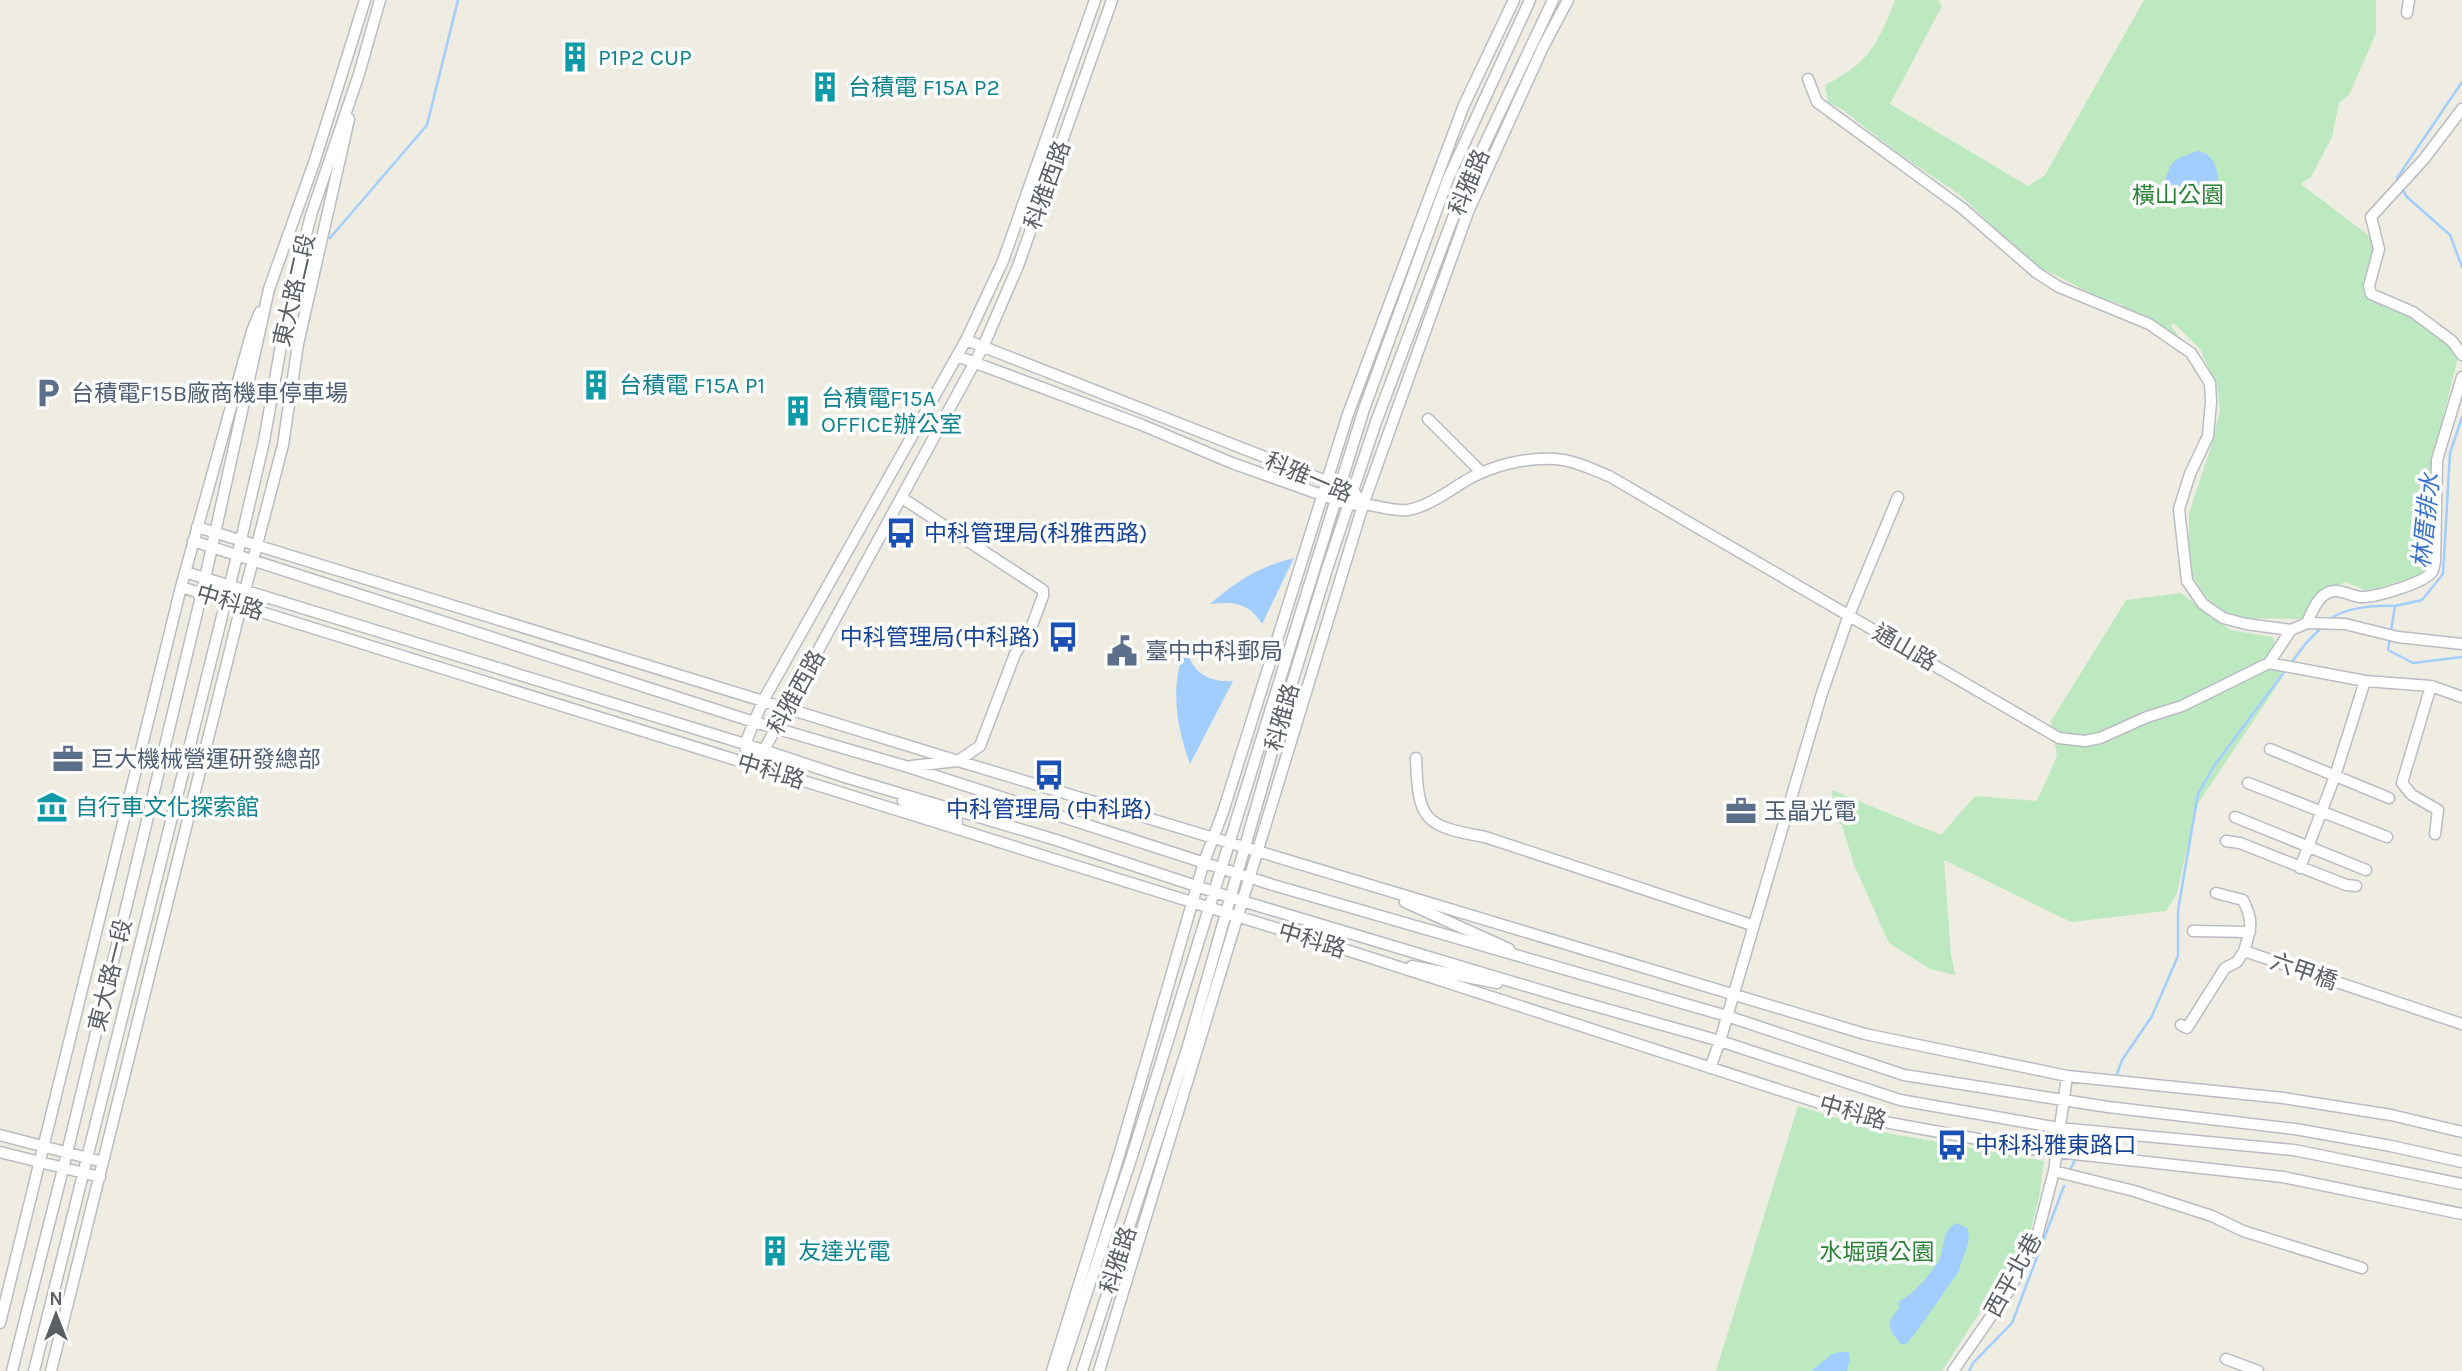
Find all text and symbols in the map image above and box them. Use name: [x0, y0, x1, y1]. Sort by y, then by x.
building icon: P1P2 CUP: [558, 40, 592, 74]
place label: P1P2 CUP: [598, 44, 692, 71]
building icon: 台積電 F15A P2: [808, 70, 842, 104]
place label: 台積電 F15A P2: [848, 74, 1000, 101]
street label: 科雅西路: [1019, 137, 1076, 233]
street label: 科雅路: [1444, 145, 1495, 219]
park label: 橫山公園: [2132, 182, 2224, 209]
street label: 東大路二段: [268, 231, 321, 349]
building icon: 台積電 F15A P1: [579, 368, 613, 402]
place label: 台積電 F15A P1: [619, 372, 765, 399]
parking icon: 台積電F15B廠商機車停車場: [31, 376, 65, 410]
place label: 台積電F15B廠商機車停車場: [71, 380, 348, 407]
place label: 台積電F15A OFFICE辦公室: [821, 385, 962, 438]
building icon: 台積電F15A OFFICE辦公室: [781, 394, 815, 428]
street label: 科雅一路: [1261, 447, 1356, 508]
water label: 林厝排水: [2407, 471, 2445, 570]
bus stop icon: 中科管理局(科雅西路): [884, 516, 918, 550]
place label: 中科管理局(科雅西路): [924, 520, 1147, 547]
street label: 中科路: [193, 579, 267, 625]
street label: 通山路: [1868, 618, 1941, 676]
bus stop icon: 中科管理局(中科路): [1046, 620, 1080, 654]
place label: 中科管理局(中科路): [840, 624, 1040, 651]
public building icon: 臺中中科郵局: [1105, 634, 1139, 668]
place label: 臺中中科郵局: [1145, 638, 1283, 665]
street label: 科雅西路: [762, 645, 831, 739]
street label: 科雅路: [1260, 680, 1305, 754]
office icon: 巨大機械營運研發總部: [51, 742, 85, 776]
place label: 巨大機械營運研發總部: [91, 746, 321, 773]
street label: 中科路: [734, 748, 808, 794]
bus stop icon: 中科管理局 (中科路): [1032, 758, 1066, 792]
museum icon: 自行車文化探索館: [35, 790, 69, 824]
place label: 自行車文化探索館: [75, 794, 259, 821]
office icon: 玉晶光電: [1724, 794, 1758, 828]
place label: 中科管理局 (中科路): [946, 796, 1152, 823]
place label: 玉晶光電: [1764, 798, 1856, 825]
street label: 東大路一段: [83, 916, 137, 1034]
street label: 中科路: [1275, 917, 1349, 963]
street label: 六甲橋: [2267, 947, 2341, 995]
street label: 中科路: [1816, 1090, 1890, 1135]
bus stop icon: 中科科雅東路口: [1935, 1128, 1969, 1162]
place label: 中科科雅東路口: [1975, 1132, 2136, 1159]
street label: 科雅路: [1095, 1223, 1142, 1297]
street label: 西平北巷: [1979, 1228, 2048, 1322]
building icon: 友達光電: [758, 1234, 792, 1268]
place label: 友達光電: [798, 1238, 890, 1265]
park label: 水堀頭公園: [1820, 1239, 1935, 1266]
north arrow: [21, 1280, 91, 1350]
text: N: [49, 1288, 63, 1310]

